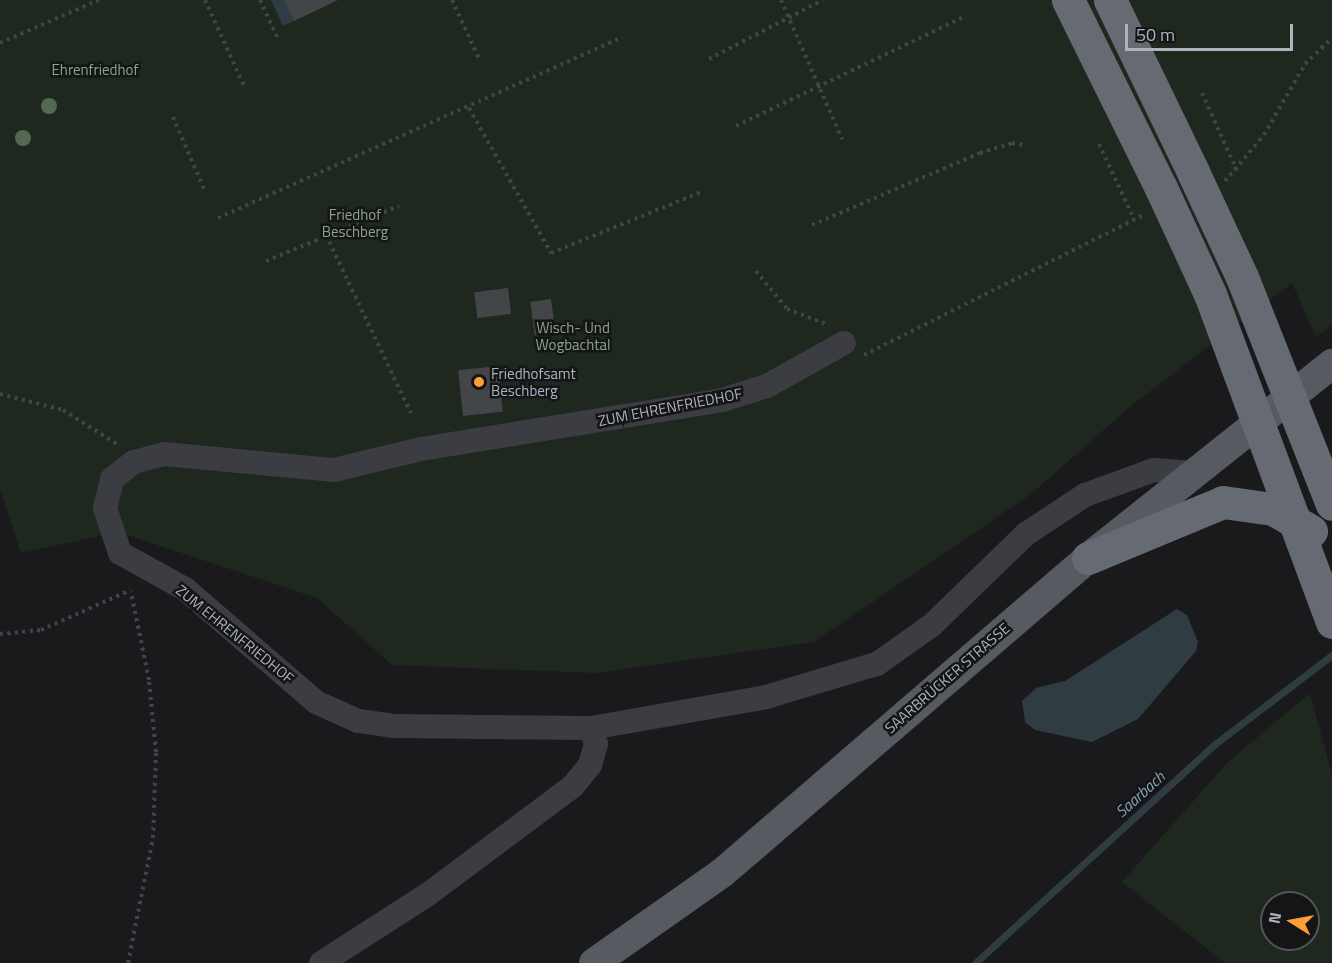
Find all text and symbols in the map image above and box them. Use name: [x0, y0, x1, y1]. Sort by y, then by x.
scale bar: [1128, 12, 1296, 50]
text: 50 m: [1136, 21, 1175, 48]
park label: Ehrenfriedhof: [52, 61, 138, 79]
park label: Friedhof Beschberg: [322, 205, 388, 240]
park label: Wisch- Und Wogbachtal: [536, 318, 610, 353]
place label: Friedhofsamt Beschberg: [491, 364, 576, 399]
marker: Friedhofsamt Beschberg: [472, 375, 486, 389]
street label: ZUM EHRENFRIEDHOF: [596, 384, 744, 430]
street label: ZUM EHRENFRIEDHOF: [172, 581, 298, 687]
street label: SAARBRÜCKER STRASSE: [881, 619, 1013, 737]
water label: Saarbach: [1111, 767, 1169, 821]
north arrow: [1260, 891, 1320, 951]
text: N: [1261, 910, 1287, 926]

